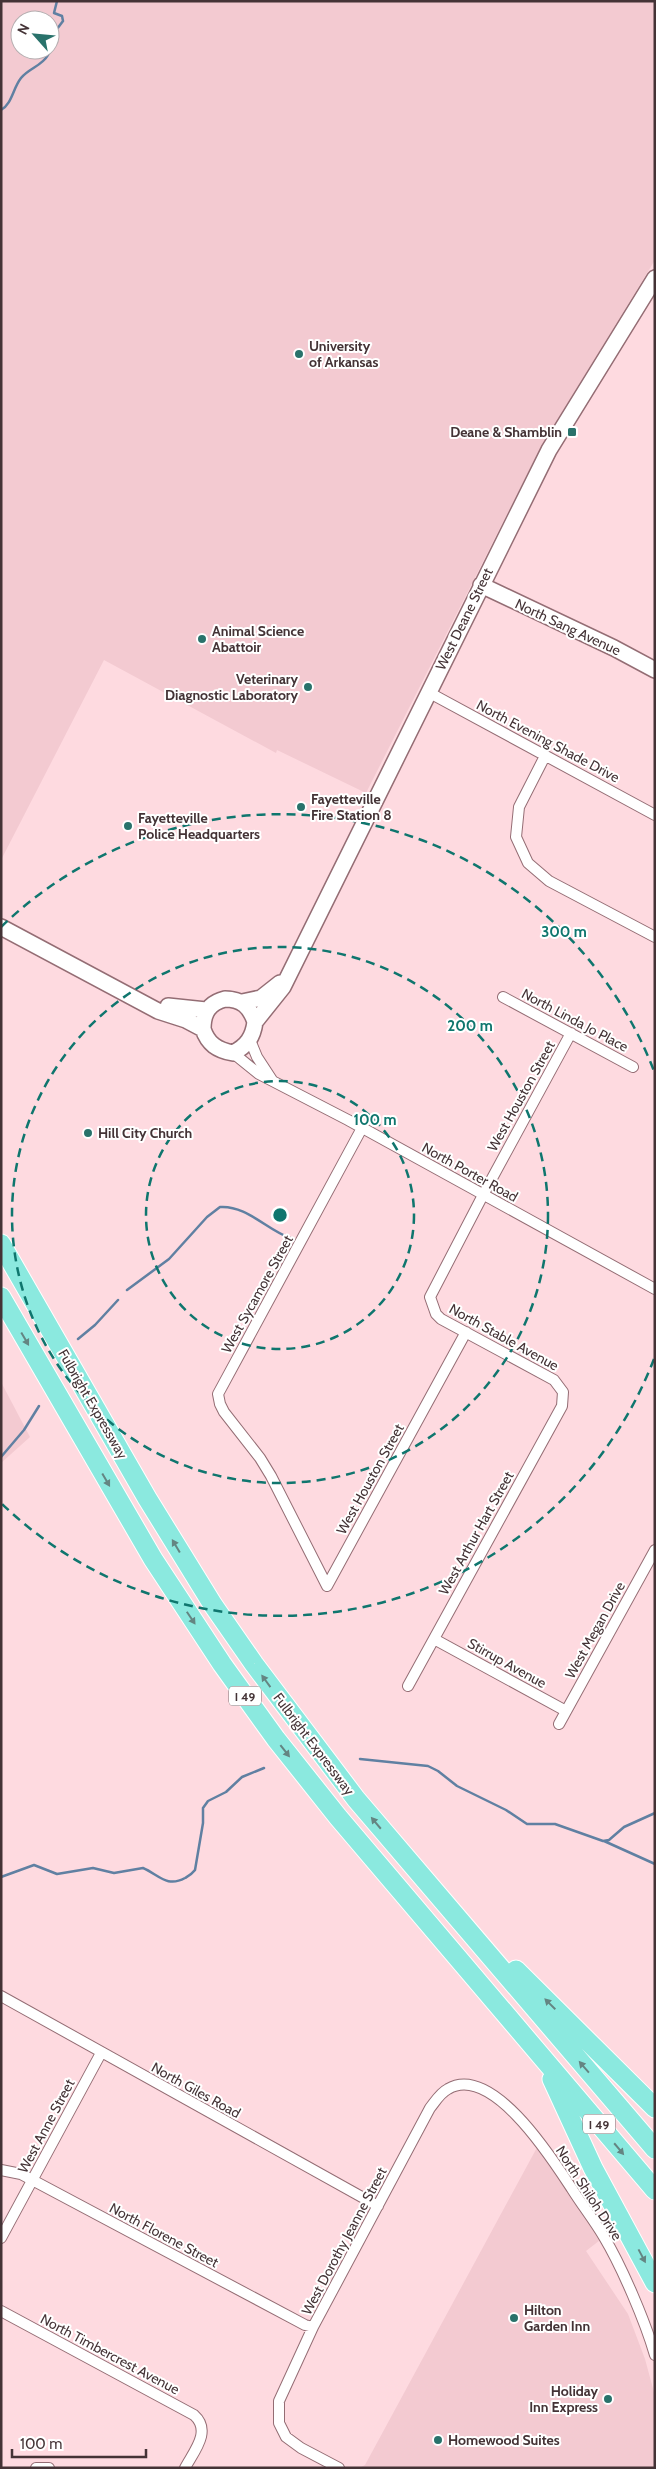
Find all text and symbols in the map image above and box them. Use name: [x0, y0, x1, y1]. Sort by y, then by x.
north arrow: [10, 10, 60, 60]
text: N: [13, 21, 34, 38]
place label: University of Arkansas: [309, 337, 378, 371]
marker: University of Arkansas: [293, 348, 305, 360]
place label: Deane & Shamblin: [450, 423, 562, 441]
marker: Deane & Shamblin: [566, 426, 578, 438]
street label: West Deane Street: [431, 565, 497, 673]
street label: North Sang Avenue: [512, 595, 624, 659]
place label: Animal Science Abattoir: [212, 622, 304, 656]
marker: Animal Science Abattoir: [196, 633, 208, 645]
place label: Veterinary Diagnostic Laboratory: [165, 670, 298, 704]
marker: Veterinary Diagnostic Laboratory: [302, 681, 314, 693]
street label: North Evening Shade Drive: [473, 696, 623, 786]
place label: Fayetteville Fire Station 8: [311, 790, 392, 824]
marker: Fayetteville Fire Station 8: [295, 801, 307, 813]
place label: Fayetteville Police Headquarters: [138, 809, 260, 843]
marker: Fayetteville Police Headquarters: [122, 820, 134, 832]
text: 300 m: [541, 923, 587, 941]
street label: North Linda Jo Place: [519, 984, 631, 1056]
text: 200 m: [447, 1017, 493, 1035]
street label: West Houston Street: [483, 1037, 559, 1154]
text: 100 m: [353, 1111, 397, 1129]
place label: Hill City Church: [98, 1124, 192, 1142]
marker: Hill City Church: [82, 1127, 94, 1139]
street label: North Porter Road: [419, 1138, 521, 1206]
centre of rings: [271, 1206, 289, 1224]
street label: West Sycamore Street: [217, 1232, 297, 1356]
street label: North Stable Avenue: [446, 1299, 562, 1375]
one-way arrow: [21, 1333, 30, 1346]
street label: Fulbright Expressway: [54, 1346, 132, 1462]
street label: West Houston Street: [332, 1420, 408, 1537]
street label: West Arthur Hart Street: [435, 1468, 518, 1598]
one-way arrow: [102, 1473, 111, 1487]
one-way arrow: [171, 1539, 180, 1552]
street label: West Megan Drive: [561, 1578, 629, 1682]
one-way arrow: [187, 1612, 196, 1625]
street label: Stirrup Avenue: [465, 1634, 549, 1692]
one-way arrow: [261, 1674, 271, 1688]
road number: I 49: [229, 1686, 261, 1705]
street label: Fulbright Expressway: [270, 1689, 358, 1799]
one-way arrow: [280, 1744, 291, 1757]
one-way arrow: [371, 1817, 382, 1830]
one-way arrow: [544, 1998, 556, 2010]
street label: North Giles Road: [148, 2058, 244, 2122]
one-way arrow: [579, 2061, 590, 2074]
street label: West Anne Street: [14, 2076, 79, 2176]
road number: I 49: [583, 2114, 615, 2134]
street label: North Shiloh Drive: [552, 2142, 626, 2244]
one-way arrow: [614, 2142, 625, 2155]
street label: West Dorothy Jeanne Street: [297, 2164, 391, 2318]
street label: North Florene Street: [106, 2199, 222, 2271]
one-way arrow: [638, 2249, 646, 2264]
place label: Hilton Garden Inn: [524, 2301, 590, 2335]
street label: North Timbercrest Avenue: [37, 2310, 183, 2398]
marker: Hilton Garden Inn: [508, 2312, 520, 2324]
place label: Holiday Inn Express: [529, 2382, 598, 2416]
marker: Holiday Inn Express: [602, 2393, 614, 2405]
scale bar: [12, 2426, 146, 2458]
place label: Homewood Suites: [448, 2431, 560, 2449]
marker: Homewood Suites: [432, 2434, 444, 2446]
text: 100 m: [20, 2435, 62, 2453]

